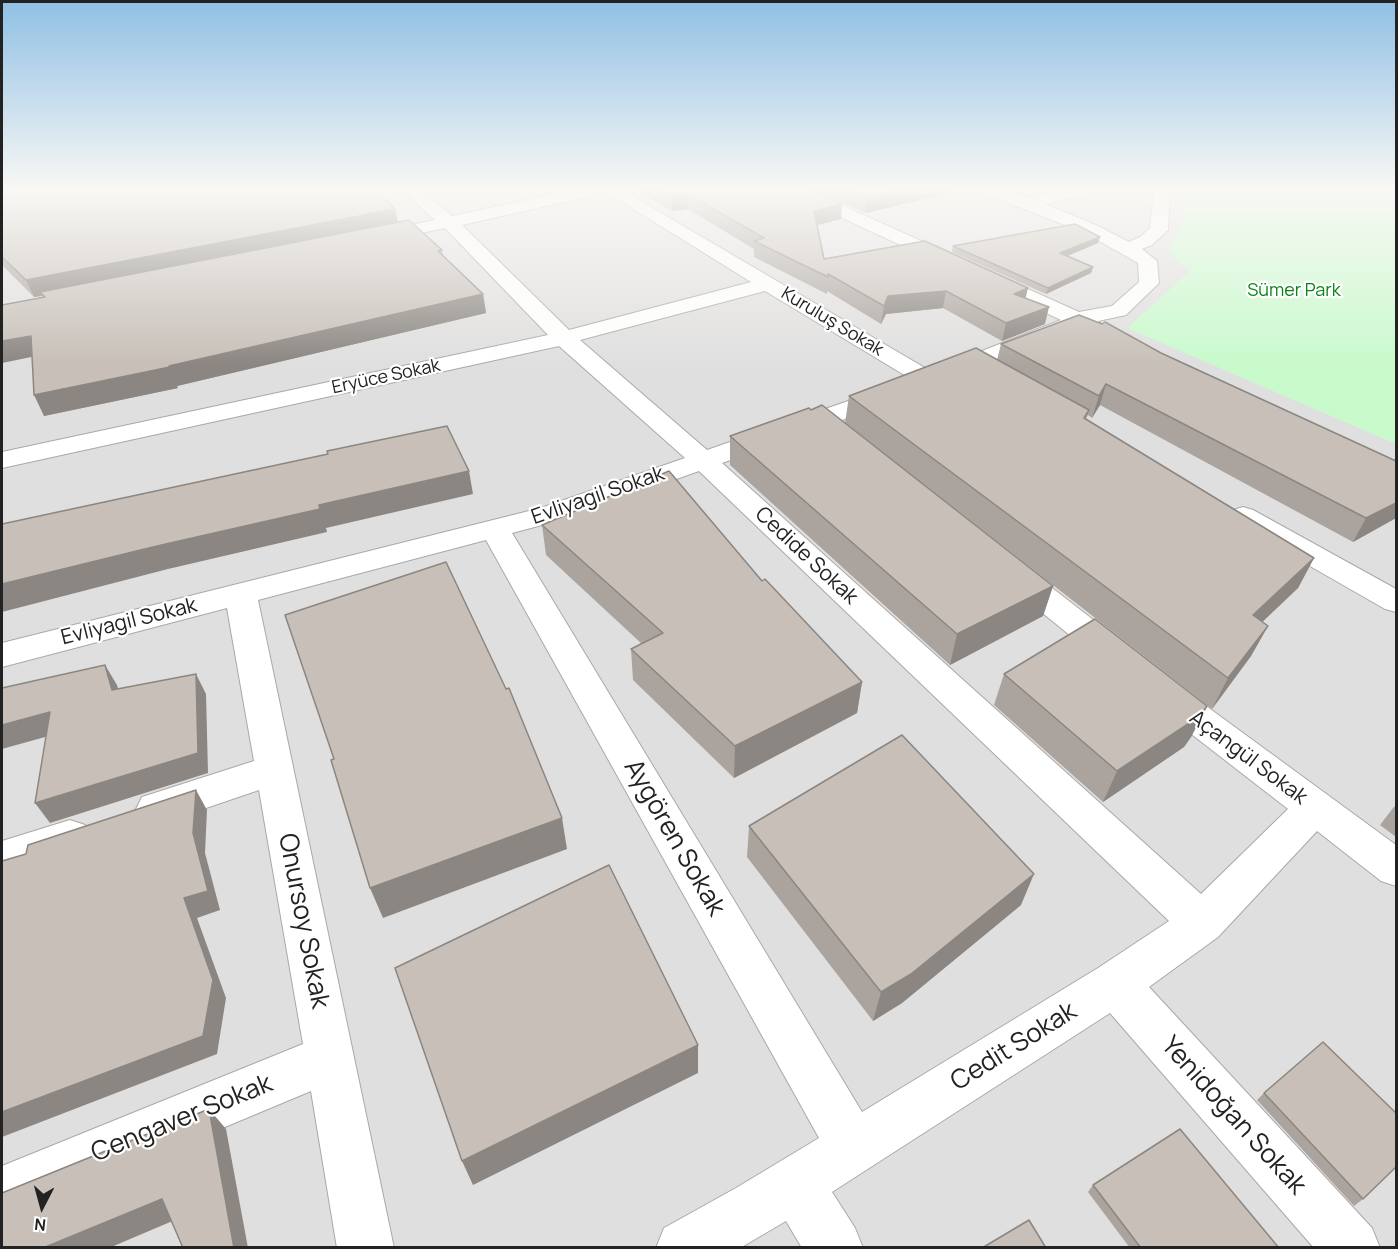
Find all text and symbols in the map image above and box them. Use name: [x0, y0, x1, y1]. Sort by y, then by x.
park label: Sümer Park: [1247, 280, 1341, 302]
street label: Kuruluş Sokak: [777, 283, 887, 361]
street label: Eryüce Sokak: [330, 355, 442, 399]
street label: Evliyagil Sokak: [528, 461, 668, 531]
street label: Cedide Sokak: [749, 502, 863, 610]
street label: Evliyagil Sokak: [58, 593, 200, 651]
street label: Açangül Sokak: [1184, 706, 1312, 810]
street label: Aygören Sokak: [617, 754, 731, 922]
street label: Onursoy Sokak: [271, 831, 335, 1011]
street label: Cedit Sokak: [945, 996, 1083, 1098]
street label: Yenidoğan Sokak: [1154, 1031, 1312, 1201]
street label: Cengaver Sokak: [87, 1069, 277, 1169]
north arrow: [12, 1177, 72, 1237]
text: N: [33, 1213, 47, 1236]

